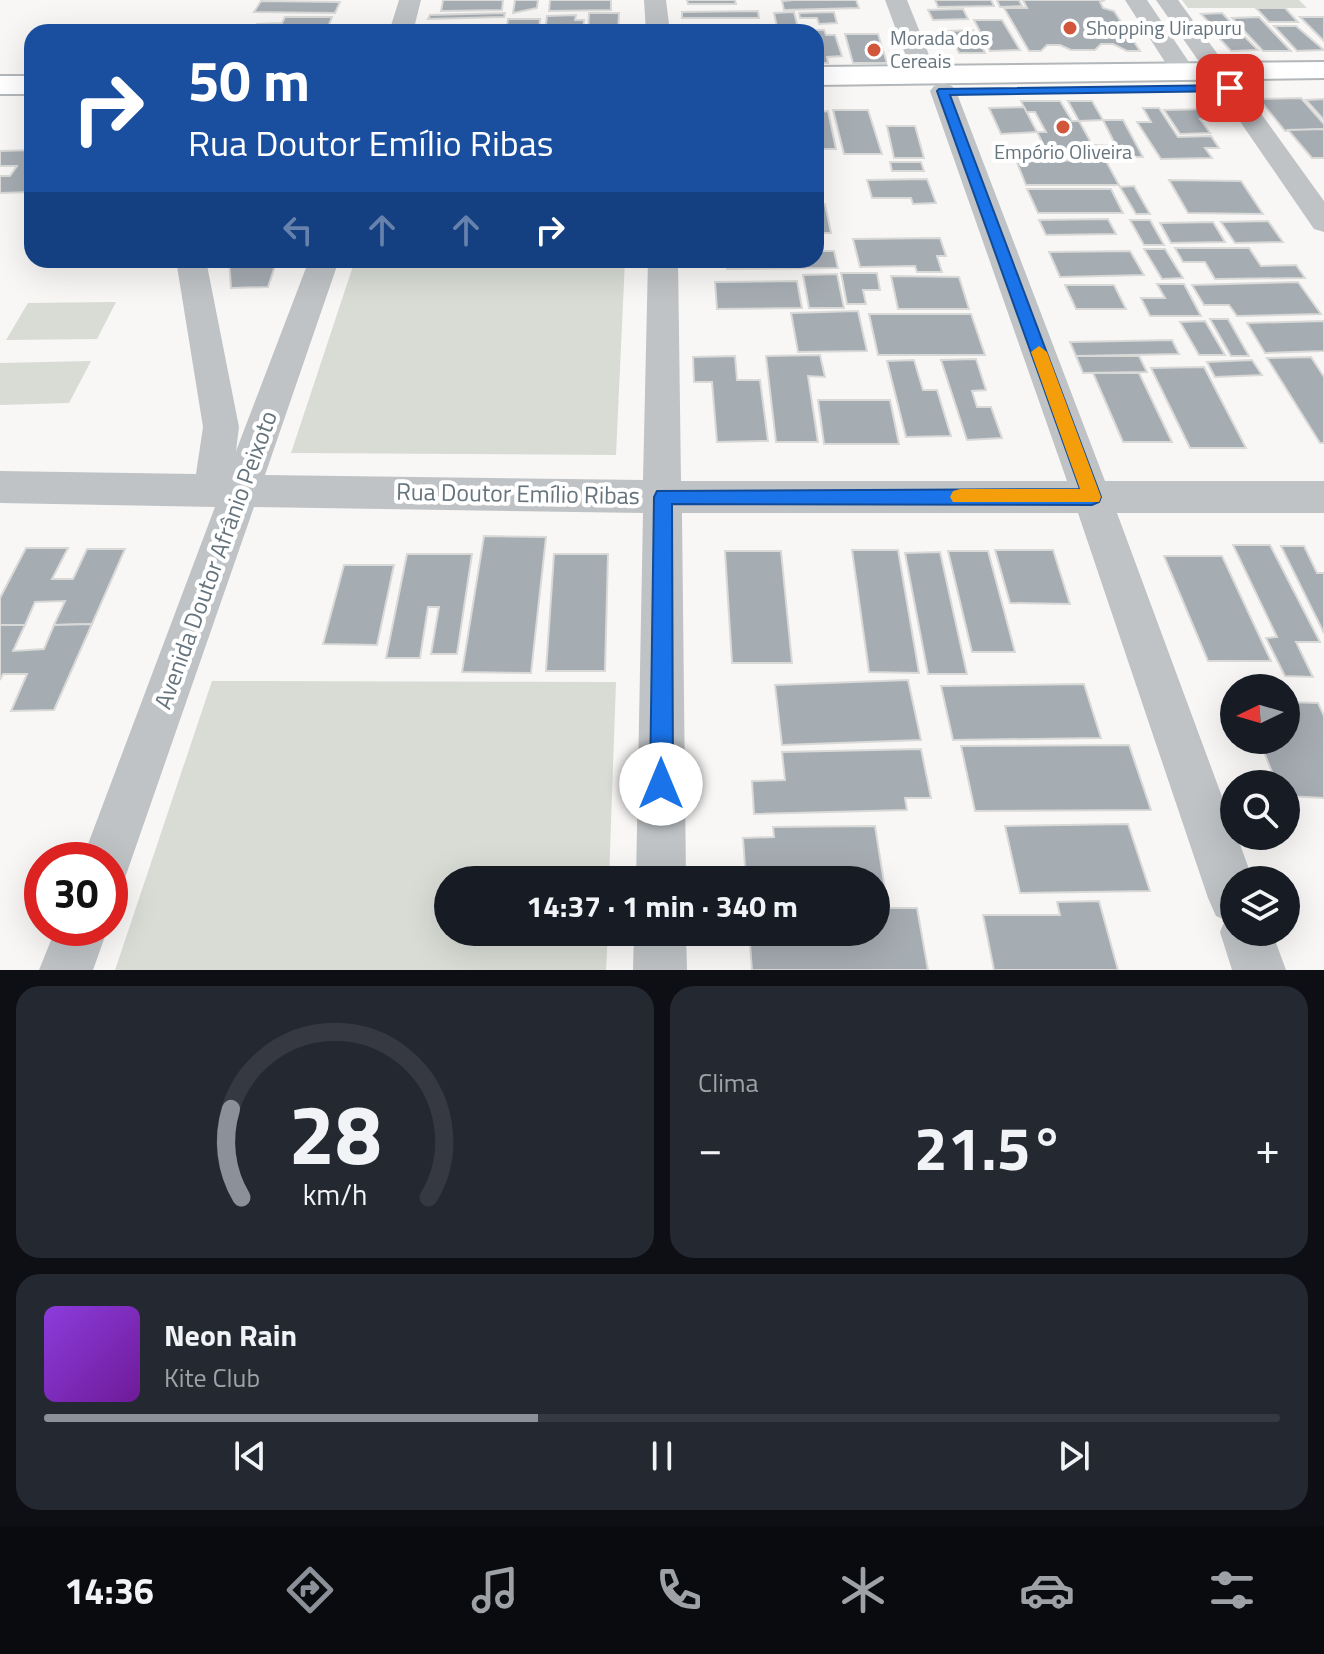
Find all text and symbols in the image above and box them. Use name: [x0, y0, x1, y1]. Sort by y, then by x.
place label: Shopping Uirapuru: [1086, 12, 1242, 43]
marker: Shopping Uirapuru: [1061, 19, 1079, 37]
place label: Morada dos Cereais: [890, 22, 990, 76]
text: 50 m: [188, 38, 310, 123]
marker: Morada dos Cereais: [865, 41, 883, 59]
pin: [1196, 54, 1264, 122]
icon: right: [56, 56, 160, 160]
icon: arrive: [1208, 66, 1252, 110]
text: Rua Doutor Emílio Ribas: [188, 115, 554, 170]
marker: Empório Oliveira: [1054, 118, 1072, 136]
place label: Empório Oliveira: [994, 136, 1132, 167]
icon: left: [276, 208, 320, 252]
icon: ahead: [360, 208, 404, 252]
icon: ahead: [444, 208, 488, 252]
icon: right: [528, 208, 572, 252]
street label: Avenida Doutor Afrânio Peixoto: [144, 405, 286, 714]
street label: Rua Doutor Emílio Ribas: [396, 473, 640, 513]
north arrow: [1220, 674, 1300, 754]
map controls: [1220, 674, 1300, 946]
position arrow: [619, 742, 703, 826]
button: search: [1220, 770, 1300, 850]
speed limit sign: 30: [24, 842, 128, 946]
button: layers: [1220, 866, 1300, 946]
text: 14:37 · 1 min · 340 m: [526, 883, 798, 929]
text: Clima: [698, 1063, 759, 1102]
text: 28: [288, 1070, 382, 1196]
text: 21.5°: [914, 1102, 1064, 1193]
text: −: [698, 1114, 723, 1181]
text: +: [1255, 1114, 1280, 1181]
text: km/h: [303, 1173, 367, 1216]
text: Neon Rain: [164, 1312, 297, 1358]
text: Kite Club: [164, 1358, 260, 1397]
icon: previous: [228, 1434, 272, 1478]
icon: pause: [640, 1434, 684, 1478]
icon: next: [1052, 1434, 1096, 1478]
icon: directions: [282, 1562, 338, 1618]
icon: music: [467, 1562, 523, 1618]
icon: phone: [651, 1562, 707, 1618]
icon: climate: [835, 1562, 891, 1618]
icon: car: [1019, 1562, 1075, 1618]
icon: filters: [1204, 1562, 1260, 1618]
text: 14:36: [64, 1563, 154, 1618]

